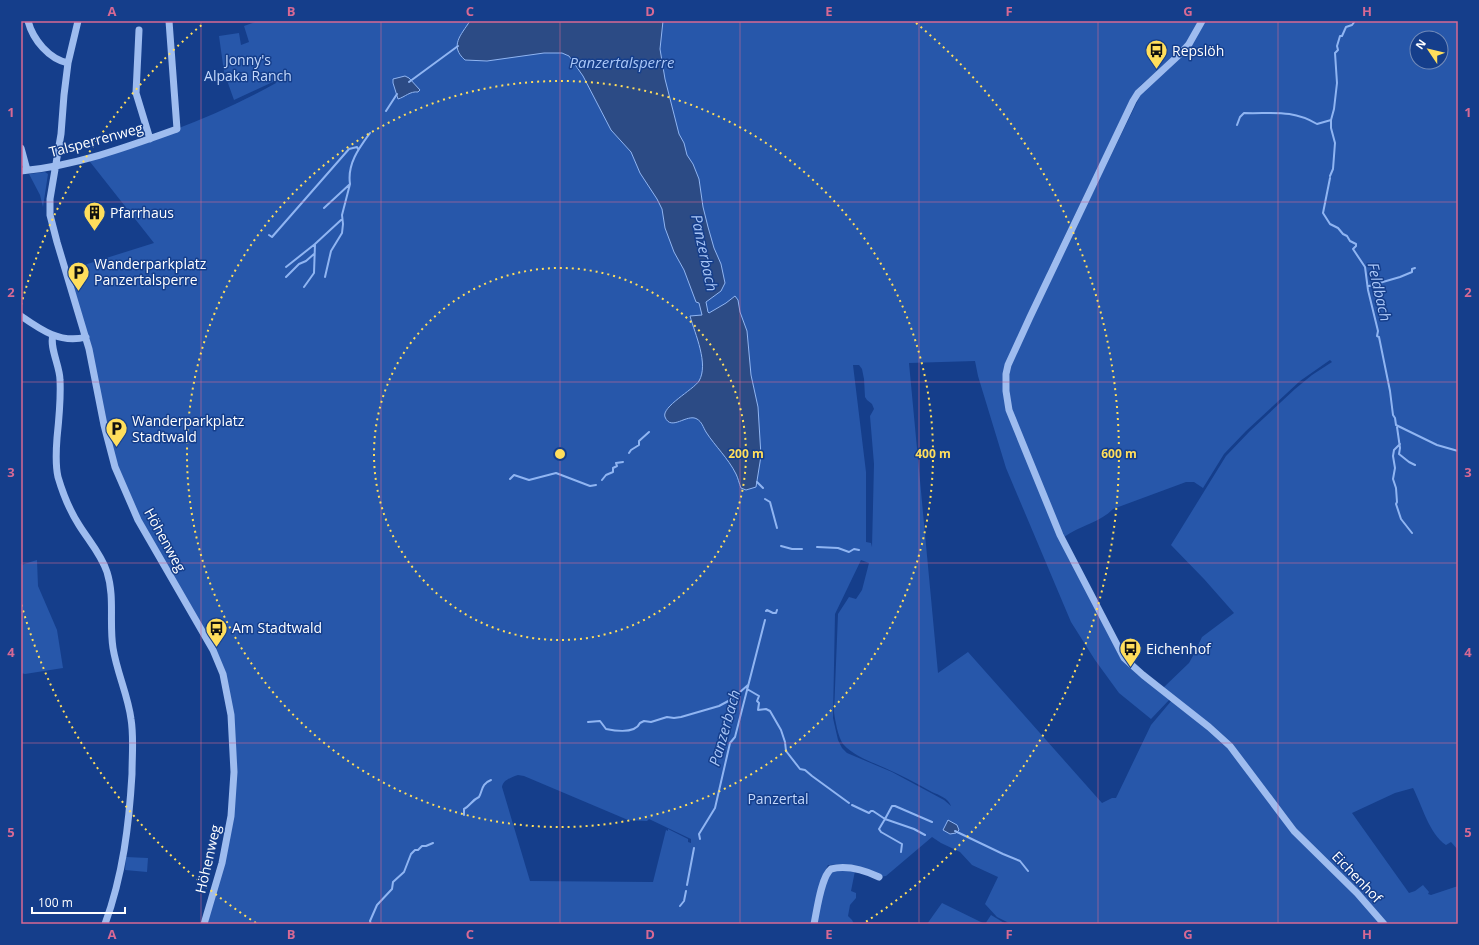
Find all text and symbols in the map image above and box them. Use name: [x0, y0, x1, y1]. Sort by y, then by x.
text: A: [108, 2, 117, 20]
text: B: [287, 2, 296, 20]
text: C: [466, 2, 474, 20]
text: D: [645, 2, 655, 20]
text: E: [825, 2, 833, 20]
text: F: [1005, 2, 1013, 20]
text: G: [1183, 2, 1193, 20]
text: H: [1362, 2, 1372, 20]
north arrow: [1409, 30, 1449, 70]
text: N: [1412, 36, 1429, 52]
bus stop icon: Repslöh: [1144, 38, 1170, 71]
place label: Repslöh: [1172, 41, 1224, 60]
park label: Jonny's Alpaka Ranch: [204, 50, 292, 85]
water label: Panzertalsperre: [570, 52, 675, 72]
text: 1: [7, 103, 15, 121]
text: 1: [1464, 103, 1472, 121]
street label: Talsperrenweg: [47, 118, 145, 161]
building icon: Pfarrhaus: [82, 200, 108, 233]
place label: Pfarrhaus: [110, 203, 174, 222]
water label: Panzerbach: [687, 212, 723, 293]
place label: Wanderparkplatz Panzertalsperre: [94, 254, 207, 289]
parking icon: Wanderparkplatz Panzertalsperre: [65, 259, 91, 292]
water label: Feldbach: [1364, 260, 1396, 323]
text: 2: [7, 283, 15, 301]
text: 2: [1464, 283, 1472, 301]
place label: Wanderparkplatz Stadtwald: [132, 411, 245, 446]
parking icon: Wanderparkplatz Stadtwald: [103, 416, 129, 449]
text: 200 m: [728, 445, 764, 462]
text: 400 m: [915, 445, 951, 462]
text: 600 m: [1101, 445, 1137, 462]
centre of rings: [553, 447, 567, 461]
text: 3: [7, 463, 15, 481]
text: 3: [1464, 463, 1472, 481]
street label: Höhenweg: [140, 504, 191, 575]
bus stop icon: Am Stadtwald: [204, 615, 230, 648]
place label: Am Stadtwald: [232, 618, 322, 637]
bus stop icon: Eichenhof: [1118, 636, 1144, 669]
place label: Eichenhof: [1146, 639, 1212, 658]
text: 4: [7, 643, 15, 661]
text: 4: [1464, 643, 1472, 661]
water label: Panzerbach: [704, 687, 744, 768]
park label: Panzertal: [747, 789, 809, 808]
street label: Höhenweg: [190, 822, 225, 895]
text: 5: [7, 823, 15, 841]
text: 5: [1464, 823, 1472, 841]
street label: Eichenhof: [1328, 847, 1388, 907]
scale bar: [32, 889, 125, 915]
text: 100 m: [38, 894, 73, 911]
text: A: [108, 925, 117, 943]
text: B: [287, 925, 296, 943]
text: C: [466, 925, 474, 943]
text: D: [645, 925, 655, 943]
text: E: [825, 925, 833, 943]
text: F: [1005, 925, 1013, 943]
text: G: [1183, 925, 1193, 943]
text: H: [1362, 925, 1372, 943]

